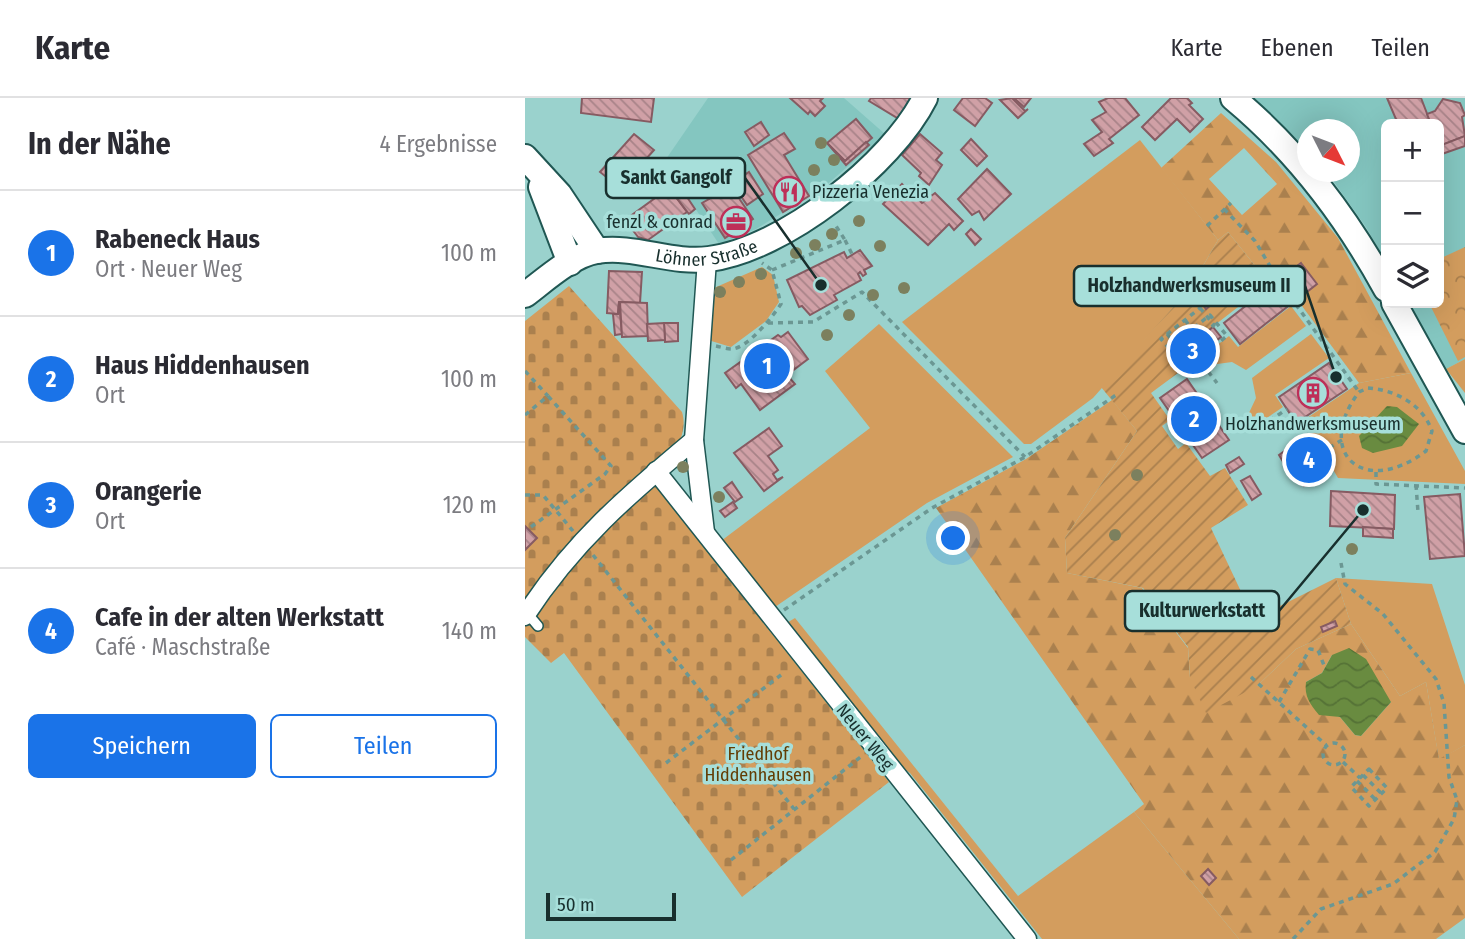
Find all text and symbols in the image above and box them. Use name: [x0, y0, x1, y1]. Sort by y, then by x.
text: Karte: [35, 28, 110, 68]
text: Karte: [1171, 34, 1223, 62]
text: Ebenen: [1261, 34, 1334, 62]
text: Teilen: [1372, 34, 1430, 62]
north arrow: [1297, 119, 1360, 182]
map controls: [1381, 119, 1444, 308]
button: +: [1381, 119, 1444, 182]
text: In der Nähe: [28, 126, 171, 162]
text: 4 Ergebnisse: [379, 130, 497, 158]
callout: Sankt Gangolf: [606, 158, 745, 198]
text: Sankt Gangolf: [621, 166, 733, 189]
restaurant icon: Pizzeria Venezia: [772, 175, 806, 209]
place label: Pizzeria Venezia: [812, 181, 929, 203]
button: −: [1381, 182, 1444, 245]
office icon: fenzl & conrad: [719, 205, 753, 239]
place label: fenzl & conrad: [606, 211, 713, 233]
text: Rabeneck Haus: [95, 224, 260, 255]
street label: Löhner Straße: [654, 235, 761, 271]
text: 1: [46, 239, 56, 267]
text: 100 m: [441, 239, 497, 267]
button: layers: [1381, 245, 1444, 308]
text: Ort · Neuer Weg: [95, 255, 242, 283]
callout: Holzhandwerksmuseum II: [1074, 266, 1305, 306]
text: Holzhandwerksmuseum II: [1088, 274, 1291, 297]
pin: 3: [1170, 325, 1216, 377]
pin: 1: [744, 340, 790, 392]
text: Haus Hiddenhausen: [95, 350, 310, 381]
text: 2: [46, 365, 56, 393]
text: 100 m: [441, 365, 497, 393]
building icon: Holzhandwerksmuseum: [1296, 376, 1330, 410]
text: Ort: [95, 381, 125, 409]
pin: 2: [1171, 393, 1217, 445]
place label: Holzhandwerksmuseum: [1225, 413, 1401, 435]
pin: 4: [1286, 434, 1332, 486]
text: Orangerie: [95, 476, 202, 507]
text: 3: [46, 491, 56, 519]
text: 120 m: [443, 491, 497, 519]
text: Ort: [95, 507, 125, 535]
your location: [936, 521, 970, 555]
callout: Kulturwerkstatt: [1125, 591, 1279, 631]
text: Kulturwerkstatt: [1139, 599, 1265, 622]
text: Cafe in der alten Werkstatt: [95, 602, 384, 633]
text: 4: [45, 617, 57, 645]
text: 140 m: [442, 617, 497, 645]
text: Café · Maschstraße: [95, 633, 270, 661]
street label: Neuer Weg: [831, 699, 899, 775]
button: Speichern: [28, 714, 256, 778]
button: Teilen: [270, 714, 497, 778]
park label: Friedhof Hiddenhausen: [705, 743, 811, 786]
scale bar: [546, 890, 675, 922]
text: 50 m: [557, 893, 595, 916]

